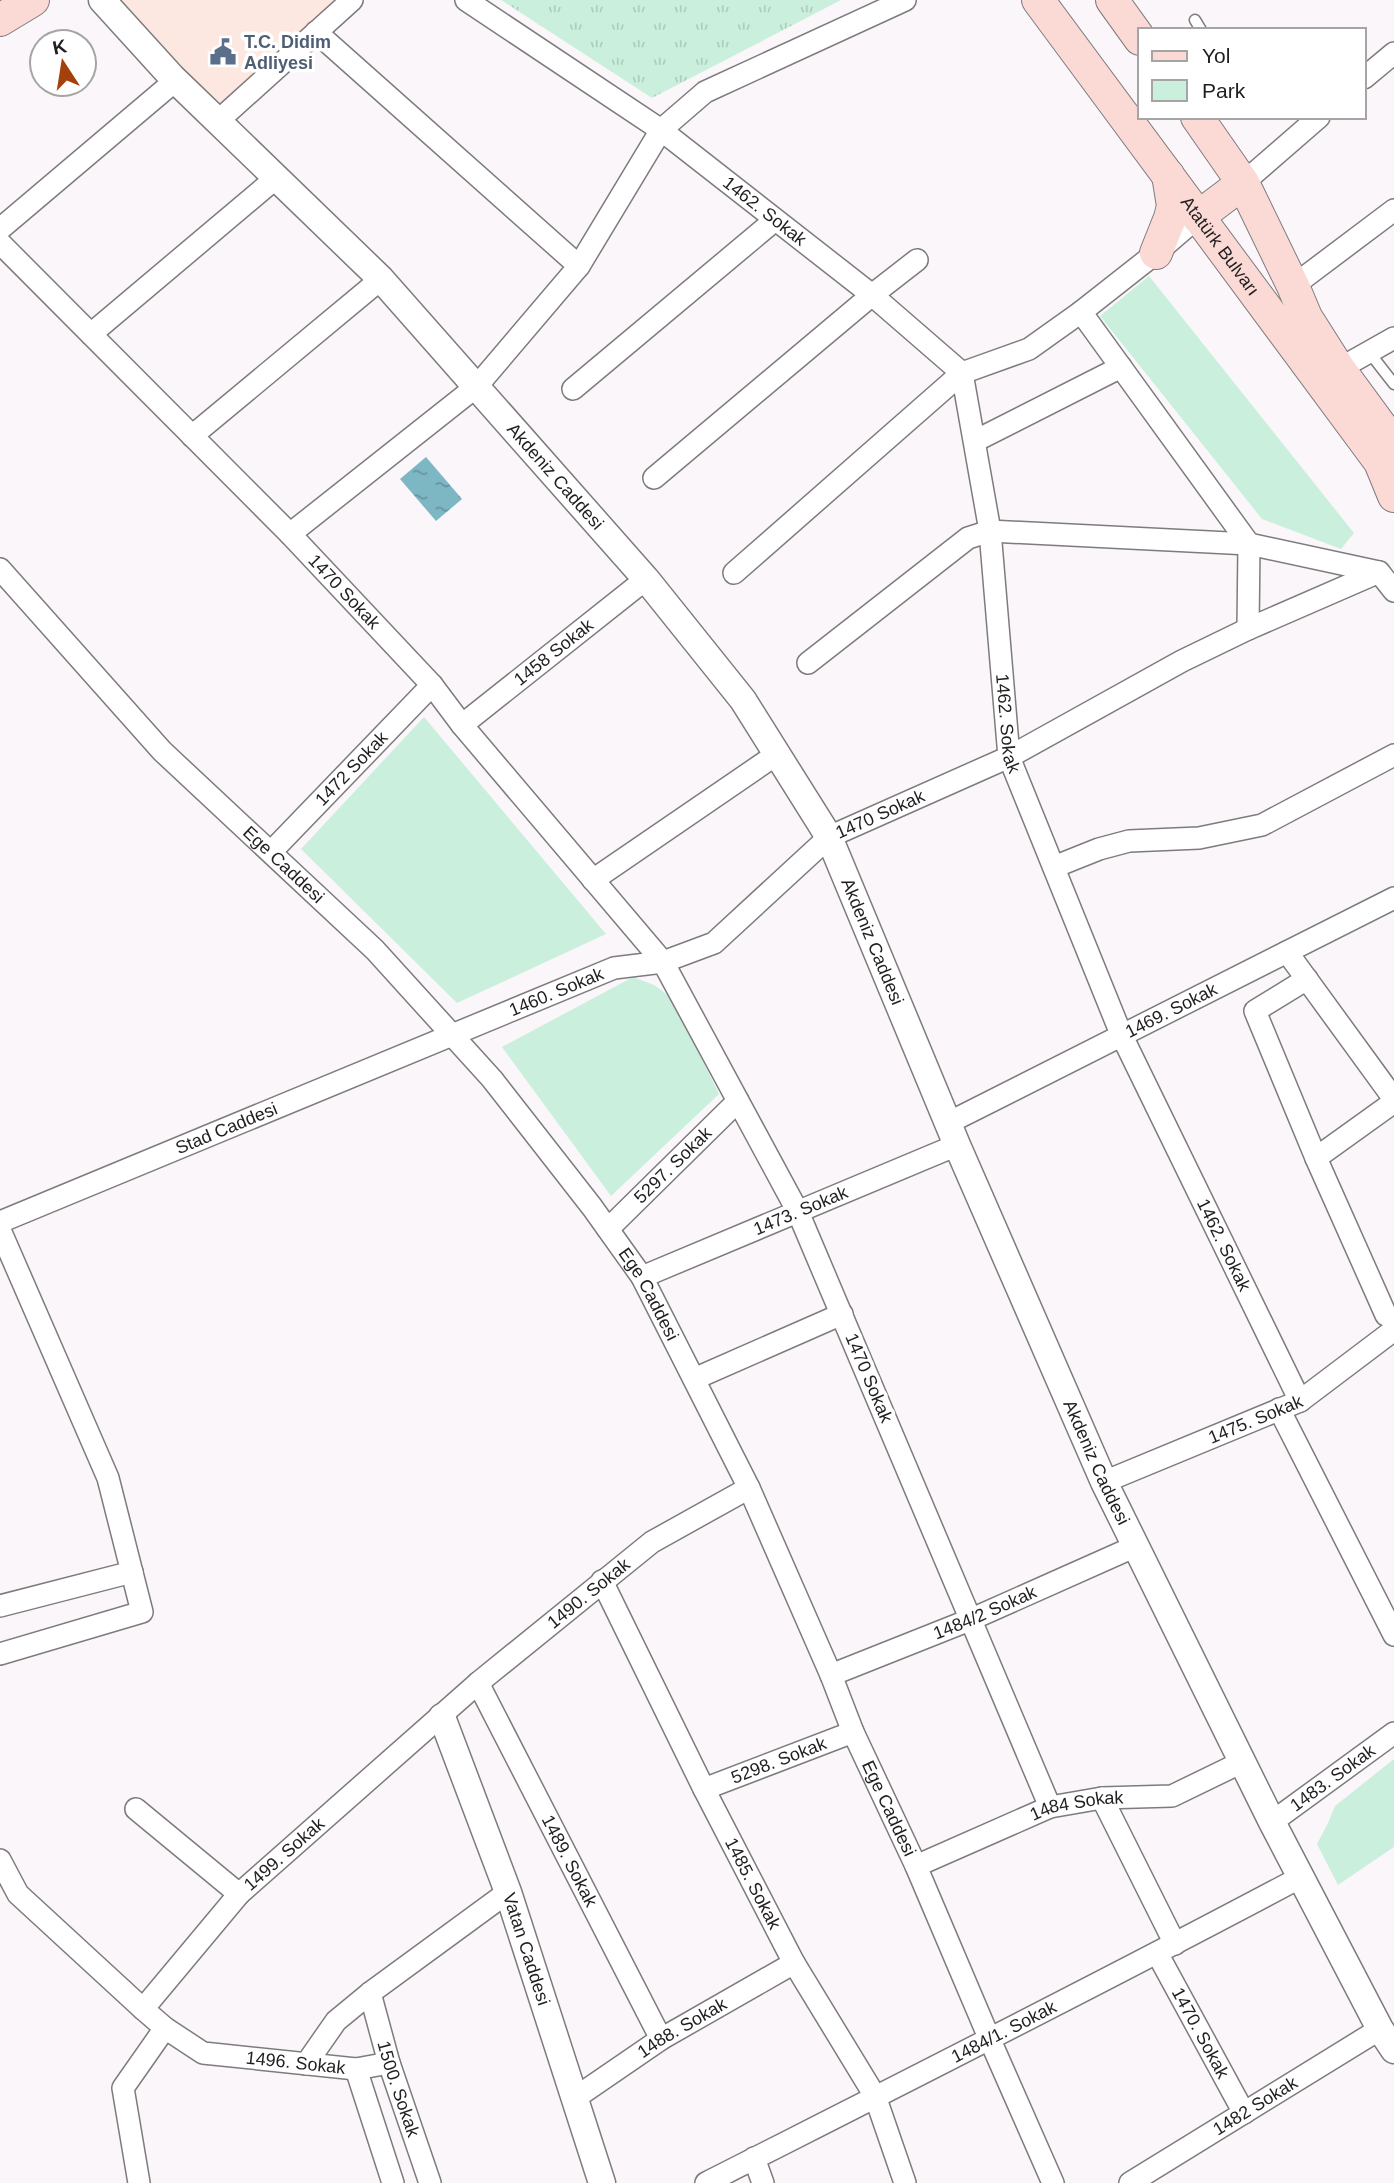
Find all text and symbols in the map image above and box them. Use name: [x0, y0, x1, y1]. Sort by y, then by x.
north arrow: [28, 28, 98, 98]
legend: [1138, 28, 1366, 119]
place label: T.C. Didim Adliyesi: [244, 32, 331, 73]
text: K: [51, 35, 69, 59]
public building icon: T.C. Didim Adliyesi: [208, 37, 238, 67]
text: Yol: [1202, 44, 1230, 67]
text: Park: [1202, 79, 1246, 102]
street label: 1462. Sokak: [719, 172, 811, 250]
street label: Atatürk Bulvarı: [1177, 193, 1263, 299]
street label: Akdeniz Caddesi: [503, 419, 608, 534]
street label: 1470 Sokak: [304, 550, 385, 634]
street label: 1458 Sokak: [510, 614, 598, 690]
street label: 1462. Sokak: [992, 673, 1025, 777]
street label: 1472 Sokak: [311, 727, 392, 810]
street label: 1470 Sokak: [833, 785, 929, 843]
street label: Ege Caddesi: [239, 822, 328, 907]
street label: Akdeniz Caddesi: [837, 875, 908, 1008]
street label: 1460. Sokak: [506, 963, 607, 1020]
street label: 1469. Sokak: [1122, 978, 1221, 1042]
street label: Stad Caddesi: [173, 1098, 280, 1158]
street label: 5297. Sokak: [630, 1122, 716, 1207]
street label: 1473. Sokak: [751, 1182, 852, 1239]
street label: 1462. Sokak: [1193, 1196, 1255, 1295]
street label: Ege Caddesi: [614, 1244, 682, 1344]
street label: 1470 Sokak: [841, 1330, 897, 1427]
street label: 1475. Sokak: [1205, 1391, 1307, 1448]
street label: Akdeniz Caddesi: [1059, 1397, 1134, 1528]
street label: 1490. Sokak: [543, 1553, 635, 1633]
street label: 1484/2 Sokak: [930, 1581, 1040, 1643]
street label: 5298. Sokak: [728, 1733, 830, 1788]
street label: 1483. Sokak: [1286, 1740, 1380, 1815]
street label: Ege Caddesi: [858, 1757, 920, 1859]
street label: 1484 Sokak: [1027, 1787, 1125, 1825]
street label: 1489. Sokak: [538, 1812, 602, 1911]
street label: 1499. Sokak: [240, 1813, 329, 1895]
street label: 1485. Sokak: [721, 1834, 785, 1933]
street label: Vatan Caddesi: [499, 1890, 554, 2008]
street label: 1470. Sokak: [1168, 1984, 1234, 2083]
street label: 1488. Sokak: [634, 1993, 731, 2062]
street label: 1484/1. Sokak: [948, 1996, 1060, 2067]
street label: 1500. Sokak: [373, 2039, 424, 2141]
street label: 1496. Sokak: [245, 2048, 347, 2078]
street label: 1482 Sokak: [1209, 2072, 1302, 2139]

